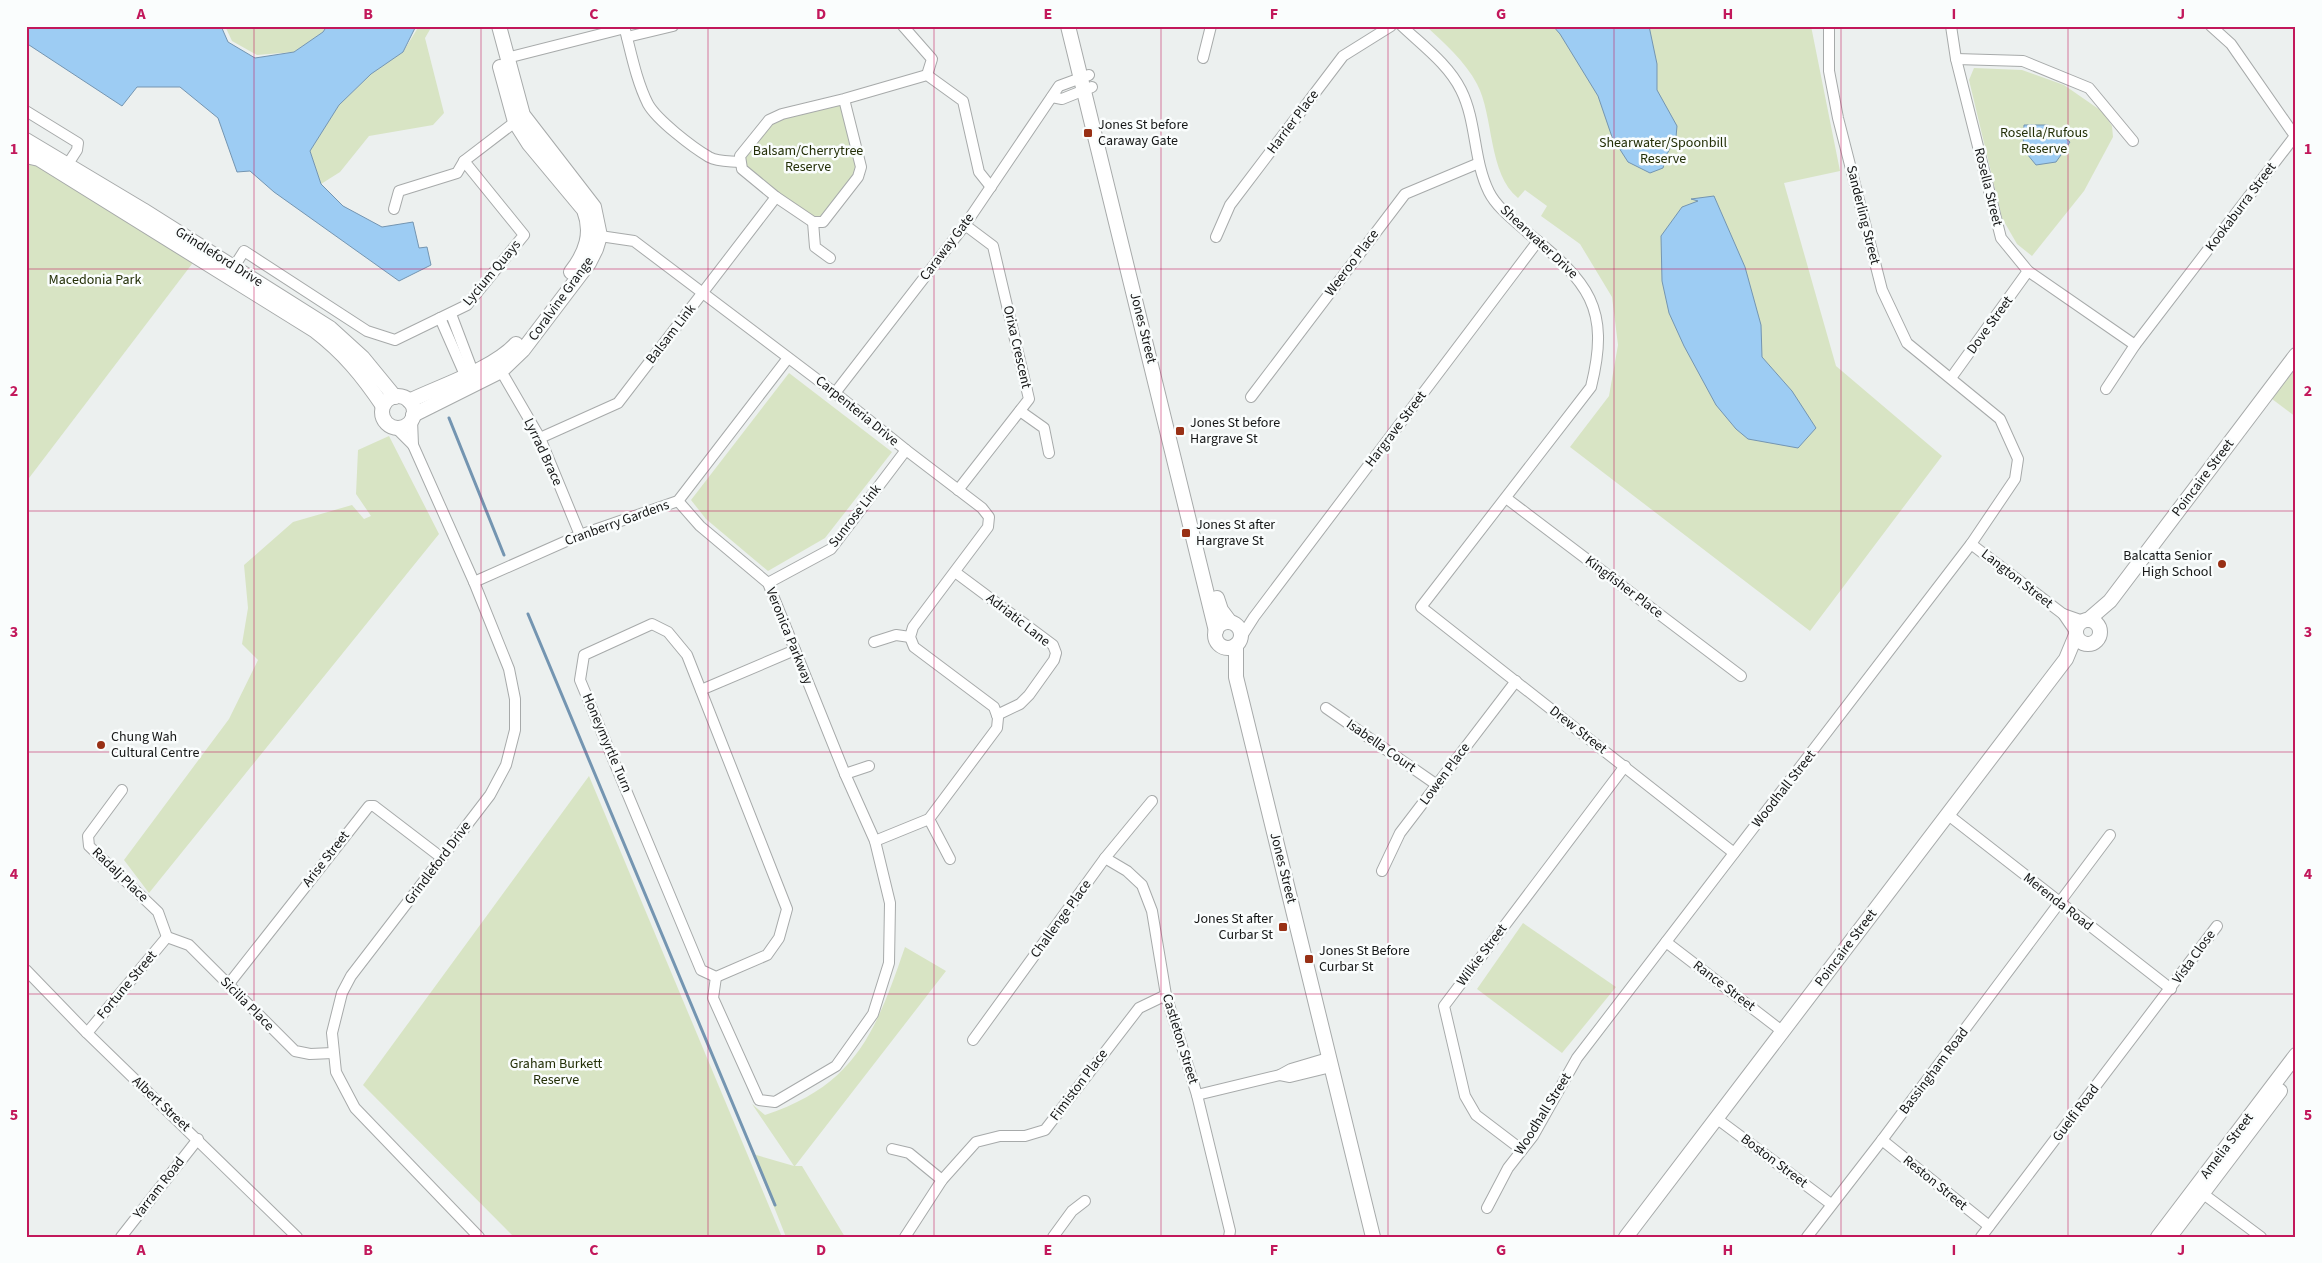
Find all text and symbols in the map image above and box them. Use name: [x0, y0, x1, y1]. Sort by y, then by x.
text: A: [135, 3, 146, 25]
text: B: [363, 3, 373, 25]
text: C: [589, 3, 599, 25]
text: D: [816, 3, 826, 25]
text: E: [1044, 3, 1052, 25]
text: F: [1270, 3, 1278, 25]
text: G: [1496, 3, 1506, 25]
text: H: [1723, 3, 1733, 25]
text: I: [1952, 3, 1956, 25]
text: J: [2177, 3, 2185, 25]
street label: Harrier Place: [1262, 86, 1324, 158]
place label: Jones St before Caraway Gate: [1098, 115, 1188, 151]
park label: Rosella/Rufous Reserve: [2000, 123, 2088, 159]
marker: Jones St before Caraway Gate: [1082, 127, 1094, 139]
park label: Shearwater/Spoonbill Reserve: [1599, 133, 1727, 169]
text: 1: [10, 138, 18, 160]
text: 1: [2304, 138, 2312, 160]
park label: Balsam/Cherrytree Reserve: [753, 141, 863, 177]
street label: Rosella Street: [1969, 146, 2007, 229]
street label: Kookaburra Street: [2201, 158, 2281, 256]
street label: Sanderling Street: [1841, 163, 1885, 267]
street label: Shearwater Drive: [1495, 200, 1583, 284]
street label: Caraway Gate: [915, 209, 979, 285]
street label: Grindleford Drive: [171, 222, 267, 292]
street label: Weeroo Place: [1320, 225, 1384, 301]
street label: Lycium Quays: [458, 235, 526, 310]
street label: Coralvine Grange: [524, 253, 598, 345]
park label: Macedonia Park: [49, 270, 141, 290]
street label: Jones Street: [1125, 290, 1162, 366]
street label: Dove Street: [1962, 292, 2018, 358]
street label: Balsam Link: [641, 300, 701, 368]
street label: Orixa Crescent: [998, 304, 1036, 391]
street label: Carpenteria Drive: [811, 371, 903, 451]
text: 2: [10, 380, 18, 402]
text: 2: [2304, 380, 2312, 402]
street label: Hargrave Street: [1361, 386, 1431, 471]
place label: Jones St before Hargrave St: [1190, 413, 1280, 449]
street label: Lyrrad Brace: [519, 415, 567, 489]
marker: Jones St before Hargrave St: [1174, 425, 1186, 437]
street label: Poincaire Street: [2167, 435, 2239, 521]
street label: Sunrose Link: [824, 480, 886, 552]
street label: Cranberry Gardens: [562, 495, 672, 551]
place label: Jones St after Hargrave St: [1196, 515, 1275, 551]
marker: Jones St after Hargrave St: [1180, 527, 1192, 539]
street label: Langton Street: [1977, 545, 2057, 614]
place label: Balcatta Senior High School: [2123, 546, 2212, 582]
street label: Kingfisher Place: [1581, 551, 1667, 623]
marker: Balcatta Senior High School: [2216, 558, 2228, 570]
street label: Veronica Parkway: [760, 584, 818, 688]
street label: Adriatic Lane: [982, 589, 1054, 651]
text: 3: [10, 621, 18, 643]
text: 3: [2304, 621, 2312, 643]
street label: Honeymyrtle Turn: [577, 690, 637, 796]
street label: Drew Street: [1545, 701, 1611, 759]
street label: Isabella Court: [1342, 715, 1420, 778]
place label: Chung Wah Cultural Centre: [111, 727, 199, 763]
marker: Chung Wah Cultural Centre: [95, 739, 107, 751]
street label: Lowen Place: [1415, 739, 1475, 809]
street label: Woodhall Street: [1747, 746, 1821, 832]
street label: Grindleford Drive: [400, 817, 476, 909]
street label: Arise Street: [298, 826, 355, 891]
street label: Jones Street: [1265, 830, 1302, 906]
street label: Radalj Place: [87, 843, 153, 907]
text: 4: [10, 863, 19, 885]
text: 4: [2304, 863, 2313, 885]
street label: Merenda Road: [2019, 868, 2097, 936]
street label: Challenge Place: [1026, 876, 1096, 962]
street label: Poincaire Street: [1810, 905, 1882, 991]
place label: Jones St after Curbar St: [1194, 909, 1273, 945]
street label: Wilkie Street: [1452, 920, 1512, 990]
marker: Jones St after Curbar St: [1277, 921, 1289, 933]
street label: Vista Close: [2168, 926, 2220, 988]
place label: Jones St Before Curbar St: [1319, 941, 1410, 977]
street label: Fortune Street: [92, 946, 162, 1024]
marker: Jones St Before Curbar St: [1303, 953, 1315, 965]
street label: Rance Street: [1689, 956, 1760, 1016]
street label: Sicilia Place: [215, 972, 279, 1036]
street label: Castleton Street: [1157, 991, 1203, 1087]
street label: Bassingham Road: [1895, 1023, 1973, 1119]
street label: Fimiston Place: [1045, 1045, 1113, 1125]
park label: Graham Burkett Reserve: [510, 1054, 603, 1090]
street label: Woodhall Street: [1510, 1069, 1576, 1159]
street label: Albert Street: [127, 1072, 195, 1136]
street label: Guelfi Road: [2048, 1080, 2104, 1146]
text: 5: [10, 1104, 18, 1126]
text: 5: [2304, 1104, 2312, 1126]
street label: Amelia Street: [2196, 1109, 2259, 1183]
street label: Boston Street: [1736, 1129, 1812, 1193]
street label: Reston Street: [1898, 1151, 1972, 1215]
street label: Yarram Road: [128, 1153, 190, 1224]
text: A: [135, 1239, 146, 1261]
text: B: [363, 1239, 373, 1261]
text: C: [589, 1239, 599, 1261]
text: D: [816, 1239, 826, 1261]
text: E: [1044, 1239, 1052, 1261]
text: F: [1270, 1239, 1278, 1261]
text: G: [1496, 1239, 1506, 1261]
text: H: [1723, 1239, 1733, 1261]
text: I: [1952, 1239, 1956, 1261]
text: J: [2177, 1239, 2185, 1261]

